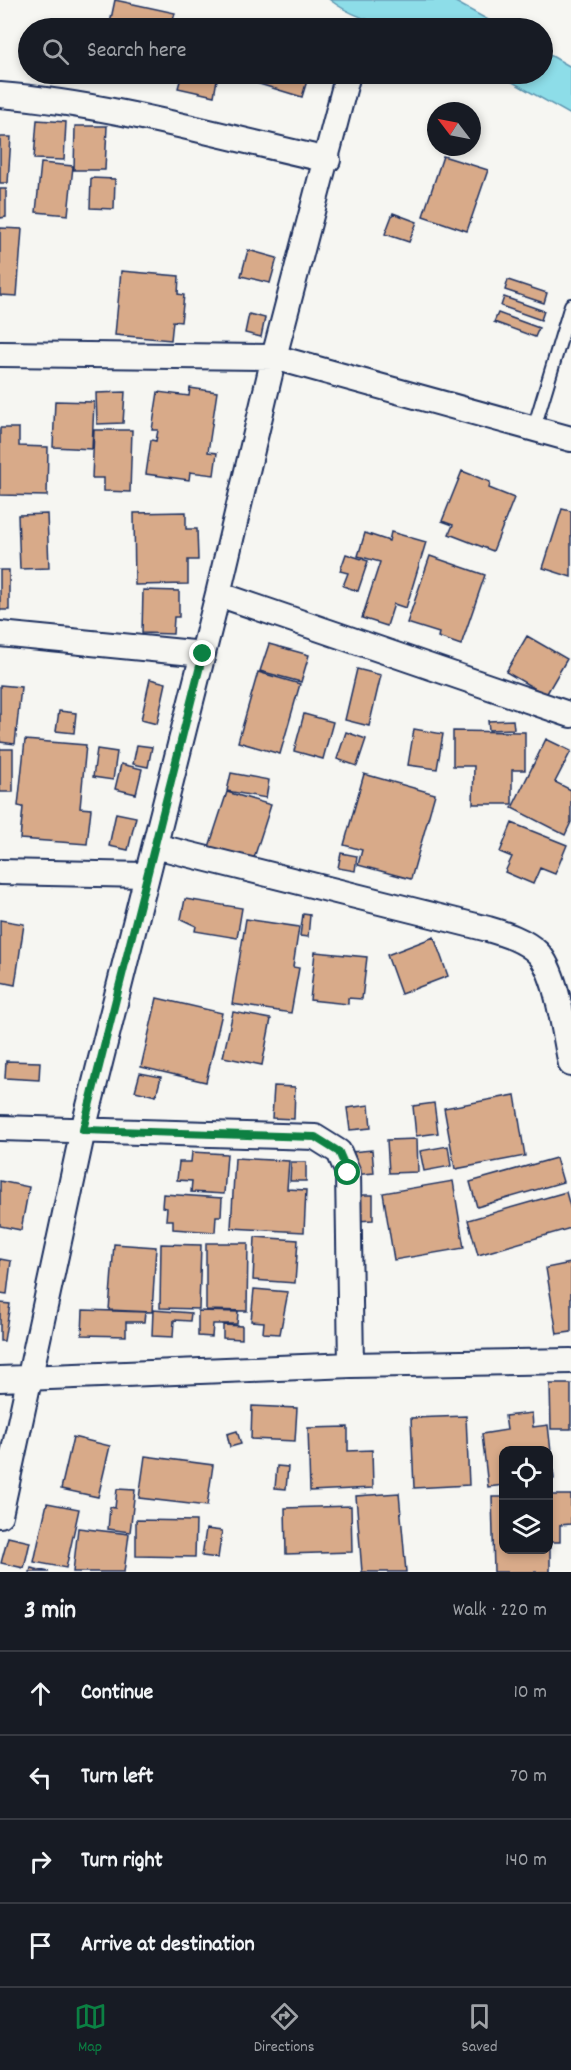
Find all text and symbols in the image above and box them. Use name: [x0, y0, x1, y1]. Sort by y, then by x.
search box: [18, 18, 553, 84]
icon: search: [39, 35, 72, 68]
text: Search here: [87, 36, 186, 67]
north arrow: [427, 102, 481, 156]
route end: [189, 640, 215, 666]
route start: [334, 1159, 360, 1185]
map controls: [499, 1446, 553, 1554]
button: locate: [499, 1446, 553, 1500]
button: layers: [499, 1500, 553, 1554]
text: 3 min: [24, 1593, 76, 1630]
text: Walk · 220 m: [453, 1597, 547, 1625]
icon: ahead: [24, 1677, 57, 1710]
text: Continue: [81, 1678, 153, 1709]
text: 10 m: [513, 1679, 547, 1707]
icon: left: [24, 1761, 57, 1794]
text: Turn left: [81, 1762, 153, 1793]
text: 70 m: [510, 1763, 547, 1791]
icon: right: [24, 1845, 57, 1878]
text: Turn right: [81, 1846, 163, 1877]
text: 140 m: [505, 1847, 547, 1875]
icon: arrive: [24, 1929, 57, 1962]
text: Arrive at destination: [81, 1930, 255, 1961]
tab: Map: [74, 2000, 107, 2059]
tab: Directions: [254, 2000, 314, 2059]
tab: Saved: [462, 2000, 497, 2059]

